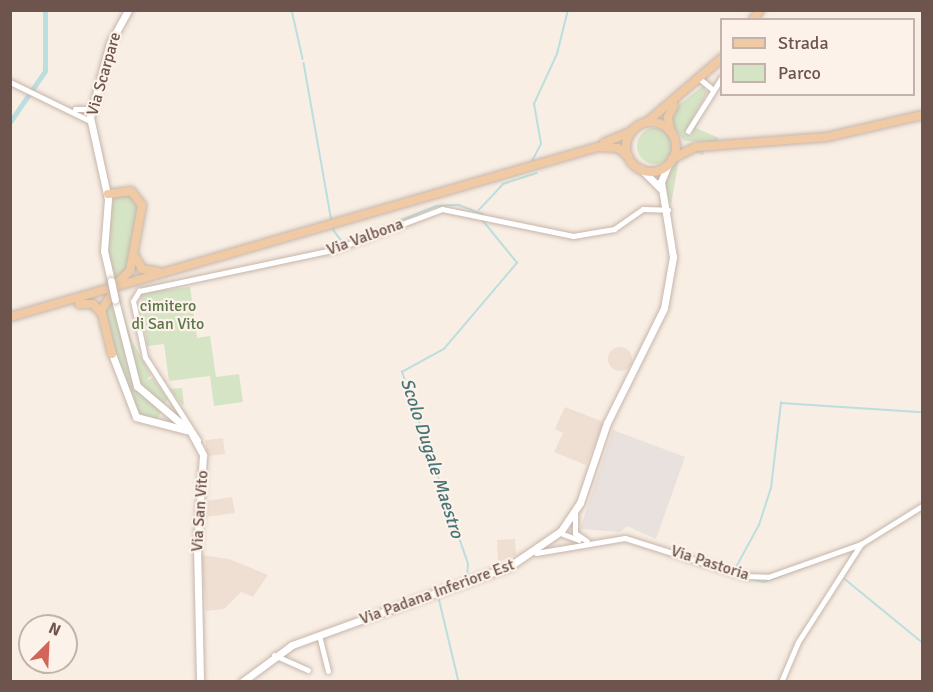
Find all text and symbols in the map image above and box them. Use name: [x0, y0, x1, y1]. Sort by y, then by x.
legend: [720, 18, 915, 96]
street label: Via Scarpare: [83, 30, 125, 118]
text: Strada: [778, 32, 829, 54]
text: Parco: [778, 62, 821, 84]
street label: Via Valbona: [324, 214, 406, 260]
park label: cimitero di San Vito: [132, 296, 204, 334]
water label: Scolo Dugale Maestro: [396, 375, 468, 541]
street label: Via San Vito: [188, 470, 212, 552]
street label: Via Pastoria: [668, 541, 752, 585]
street label: Via Padana Inferiore Est: [357, 555, 517, 629]
north arrow: [18, 614, 78, 674]
text: N: [45, 618, 64, 641]

